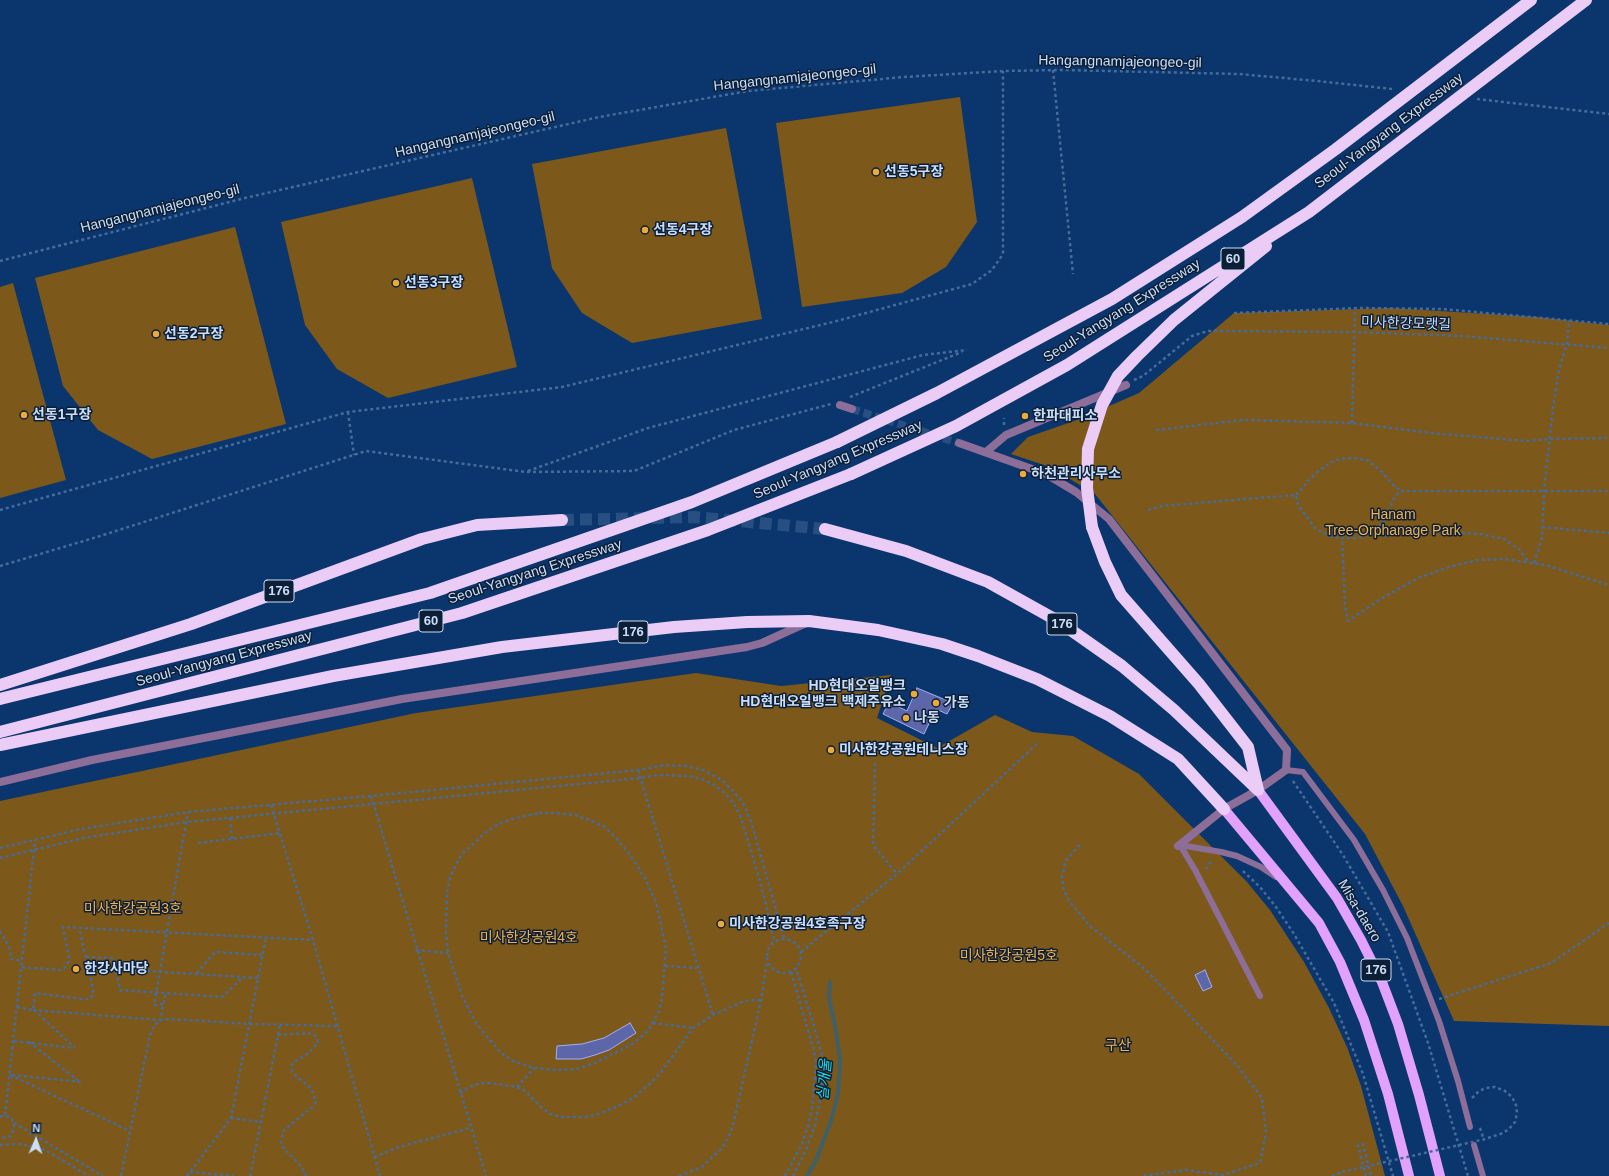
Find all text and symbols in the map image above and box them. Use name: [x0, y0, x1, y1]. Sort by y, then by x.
street label: Hangangnamjajeongeo-gil: [1038, 52, 1202, 72]
street label: Hangangnamjajeongeo-gil: [713, 61, 877, 95]
street label: Seoul-Yangyang Expressway: [1311, 70, 1467, 192]
street label: Hangangnamjajeongeo-gil: [393, 108, 557, 162]
place label: 선동5구장: [884, 164, 943, 180]
marker: 선동5구장: [871, 167, 881, 177]
street label: Hangangnamjajeongeo-gil: [79, 181, 241, 237]
place label: 선동4구장: [653, 222, 712, 238]
marker: 선동4구장: [640, 225, 650, 235]
road number: 60: [1221, 248, 1245, 270]
street label: Seoul-Yangyang Expressway: [1040, 256, 1204, 366]
place label: 선동3구장: [404, 275, 463, 291]
marker: 선동3구장: [391, 278, 401, 288]
street label: 미사한강모랫길: [1361, 314, 1451, 334]
place label: 선동2구장: [164, 326, 223, 342]
marker: 선동2구장: [151, 329, 161, 339]
place label: 선동1구장: [32, 407, 91, 423]
place label: 한파대피소: [1033, 408, 1097, 424]
marker: 선동1구장: [19, 410, 29, 420]
marker: 한파대피소: [1020, 411, 1030, 421]
street label: Seoul-Yangyang Expressway: [751, 417, 925, 503]
place label: 하천관리사무소: [1031, 466, 1121, 482]
marker: 하천관리사무소: [1018, 469, 1028, 479]
park label: Hanam Tree-Orphanage Park: [1325, 507, 1461, 540]
street label: Seoul-Yangyang Expressway: [446, 536, 624, 608]
road number: 176: [264, 580, 294, 602]
road number: 60: [419, 610, 443, 632]
road number: 176: [1047, 613, 1077, 635]
road number: 176: [618, 621, 648, 643]
street label: Seoul-Yangyang Expressway: [134, 627, 314, 691]
place label: HD현대오일뱅크 HD현대오일뱅크 백제주유소: [740, 678, 906, 710]
marker: HD현대오일뱅크 HD현대오일뱅크 백제주유소: [909, 689, 919, 699]
place label: 가동: [944, 695, 970, 711]
marker: 가동: [931, 698, 941, 708]
place label: 나동: [914, 710, 940, 726]
marker: 나동: [901, 713, 911, 723]
place label: 미사한강공원테니스장: [839, 742, 968, 758]
marker: 미사한강공원테니스장: [826, 745, 836, 755]
street label: Misa-daero: [1334, 877, 1384, 945]
park label: 미사한강공원3호: [84, 901, 182, 917]
place label: 미사한강공원4호족구장: [729, 916, 866, 932]
marker: 미사한강공원4호족구장: [716, 919, 726, 929]
park label: 미사한강공원4호: [480, 930, 578, 946]
park label: 미사한강공원5호: [960, 948, 1058, 964]
road number: 176: [1361, 959, 1391, 981]
place label: 한강사마당: [84, 961, 148, 977]
marker: 한강사마당: [71, 964, 81, 974]
park label: 구산: [1105, 1038, 1131, 1054]
water label: 실개울: [814, 1059, 836, 1101]
north arrow: [16, 1120, 56, 1160]
text: N: [32, 1122, 41, 1134]

